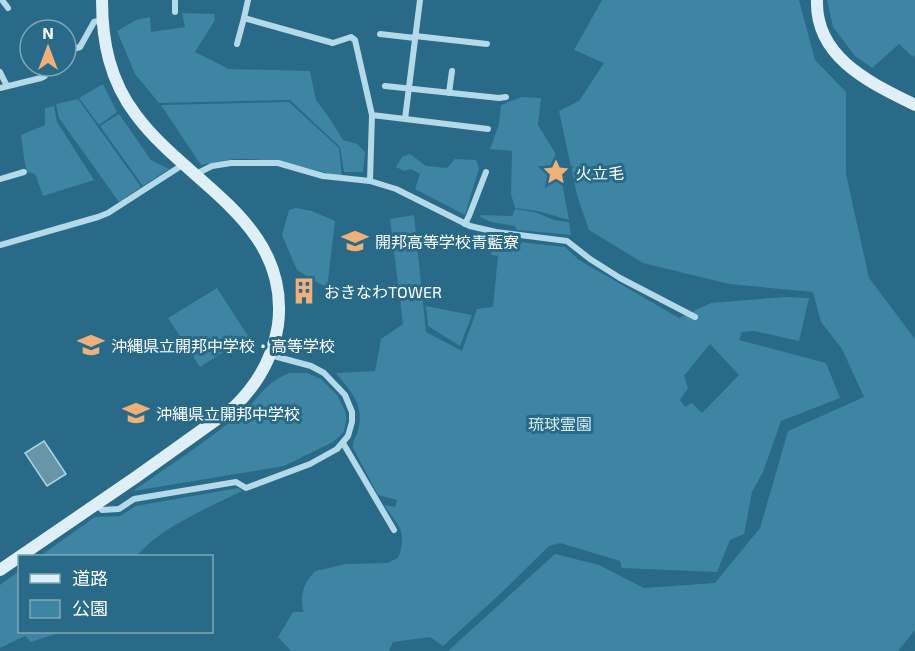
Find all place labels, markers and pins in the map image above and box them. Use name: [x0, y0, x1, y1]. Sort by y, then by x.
place icon: 火立毛: [541, 157, 571, 187]
place label: 火立毛: [576, 163, 624, 182]
school or university icon: 開邦高等学校青藍寮: [340, 226, 370, 256]
place label: 開邦高等学校青藍寮: [375, 232, 519, 251]
building icon: おきなわTOWER: [289, 276, 319, 306]
place label: おきなわTOWER: [324, 282, 442, 301]
school or university icon: 沖縄県立開邦中学校・高等学校: [76, 330, 106, 360]
place label: 沖縄県立開邦中学校・高等学校: [111, 336, 335, 355]
school or university icon: 沖縄県立開邦中学校: [121, 398, 151, 428]
place label: 沖縄県立開邦中学校: [156, 404, 300, 423]

